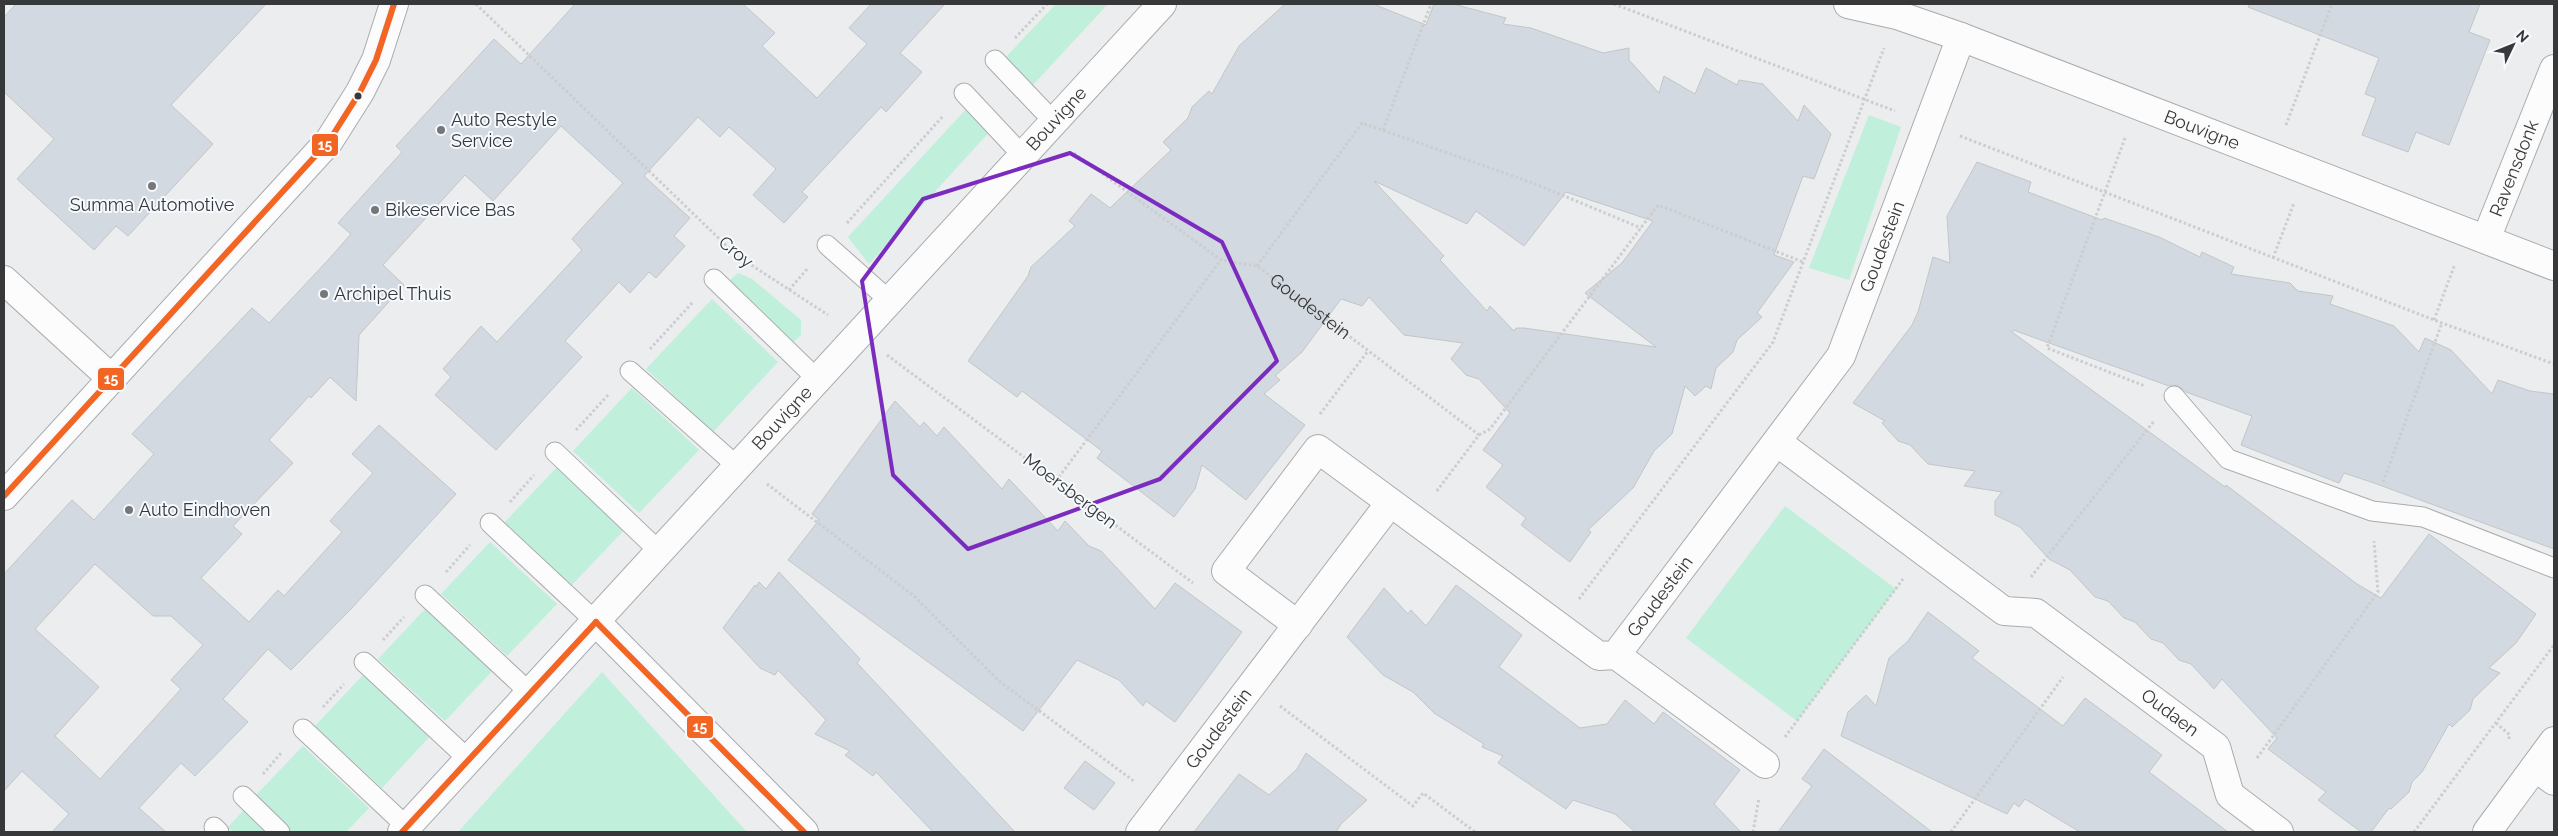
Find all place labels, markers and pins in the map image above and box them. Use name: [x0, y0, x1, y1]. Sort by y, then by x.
unlabelled marker: [353, 91, 363, 101]
place label: Auto Restyle Service: [451, 109, 557, 151]
marker: Auto Restyle Service: [435, 124, 447, 136]
marker: Summa Automotive: [146, 180, 158, 192]
place label: Summa Automotive: [70, 194, 235, 215]
place label: Bikeservice Bas: [385, 199, 515, 220]
marker: Bikeservice Bas: [369, 204, 381, 216]
place label: Archipel Thuis: [334, 283, 452, 304]
marker: Archipel Thuis: [318, 288, 330, 300]
place label: Auto Eindhoven: [139, 499, 271, 520]
marker: Auto Eindhoven: [123, 504, 135, 516]

